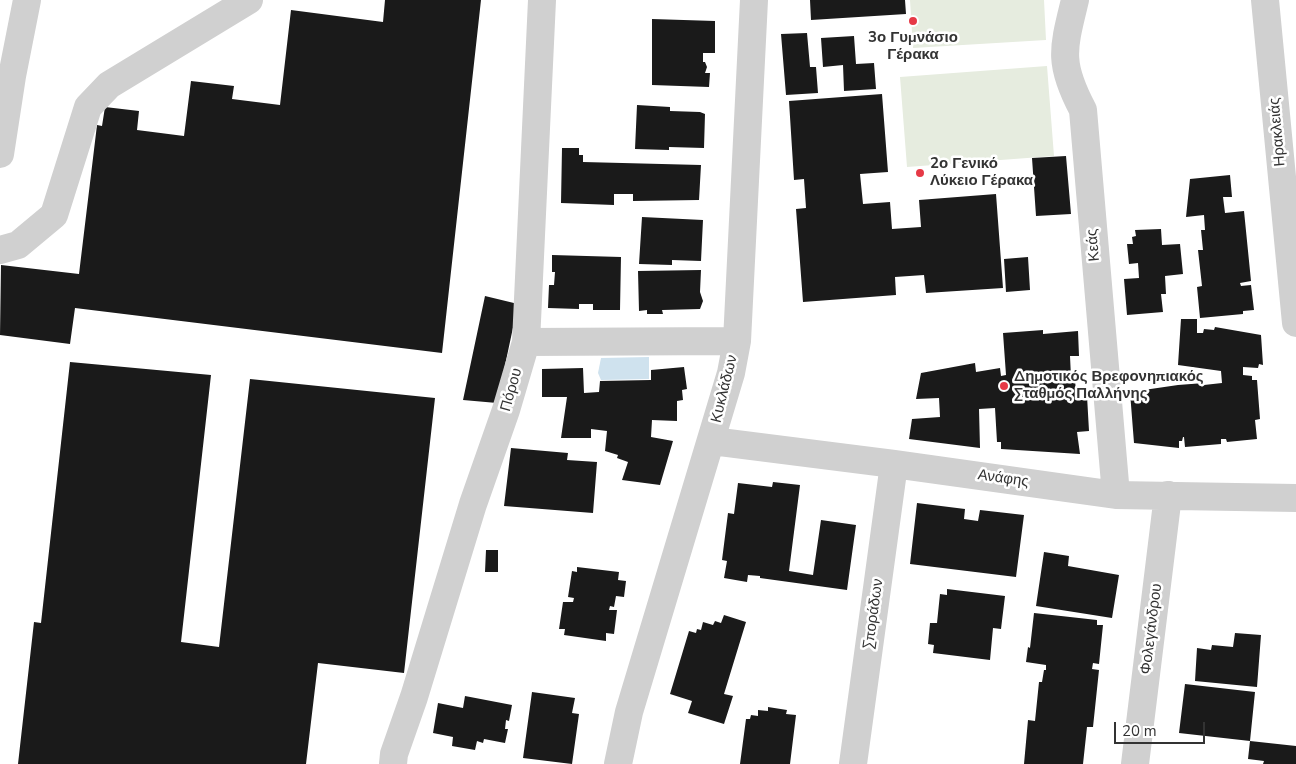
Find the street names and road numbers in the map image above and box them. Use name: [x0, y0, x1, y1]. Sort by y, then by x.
street label: Ηρακλειάς: [1266, 97, 1290, 167]
street label: Κεάς: [1084, 228, 1104, 262]
street label: Κυκλάδων: [708, 353, 742, 425]
street label: Πόρου: [497, 366, 527, 414]
street label: Ανάφης: [976, 467, 1030, 491]
street label: Σποράδων: [860, 578, 888, 650]
street label: Φολεγάνδρου: [1138, 583, 1166, 675]

